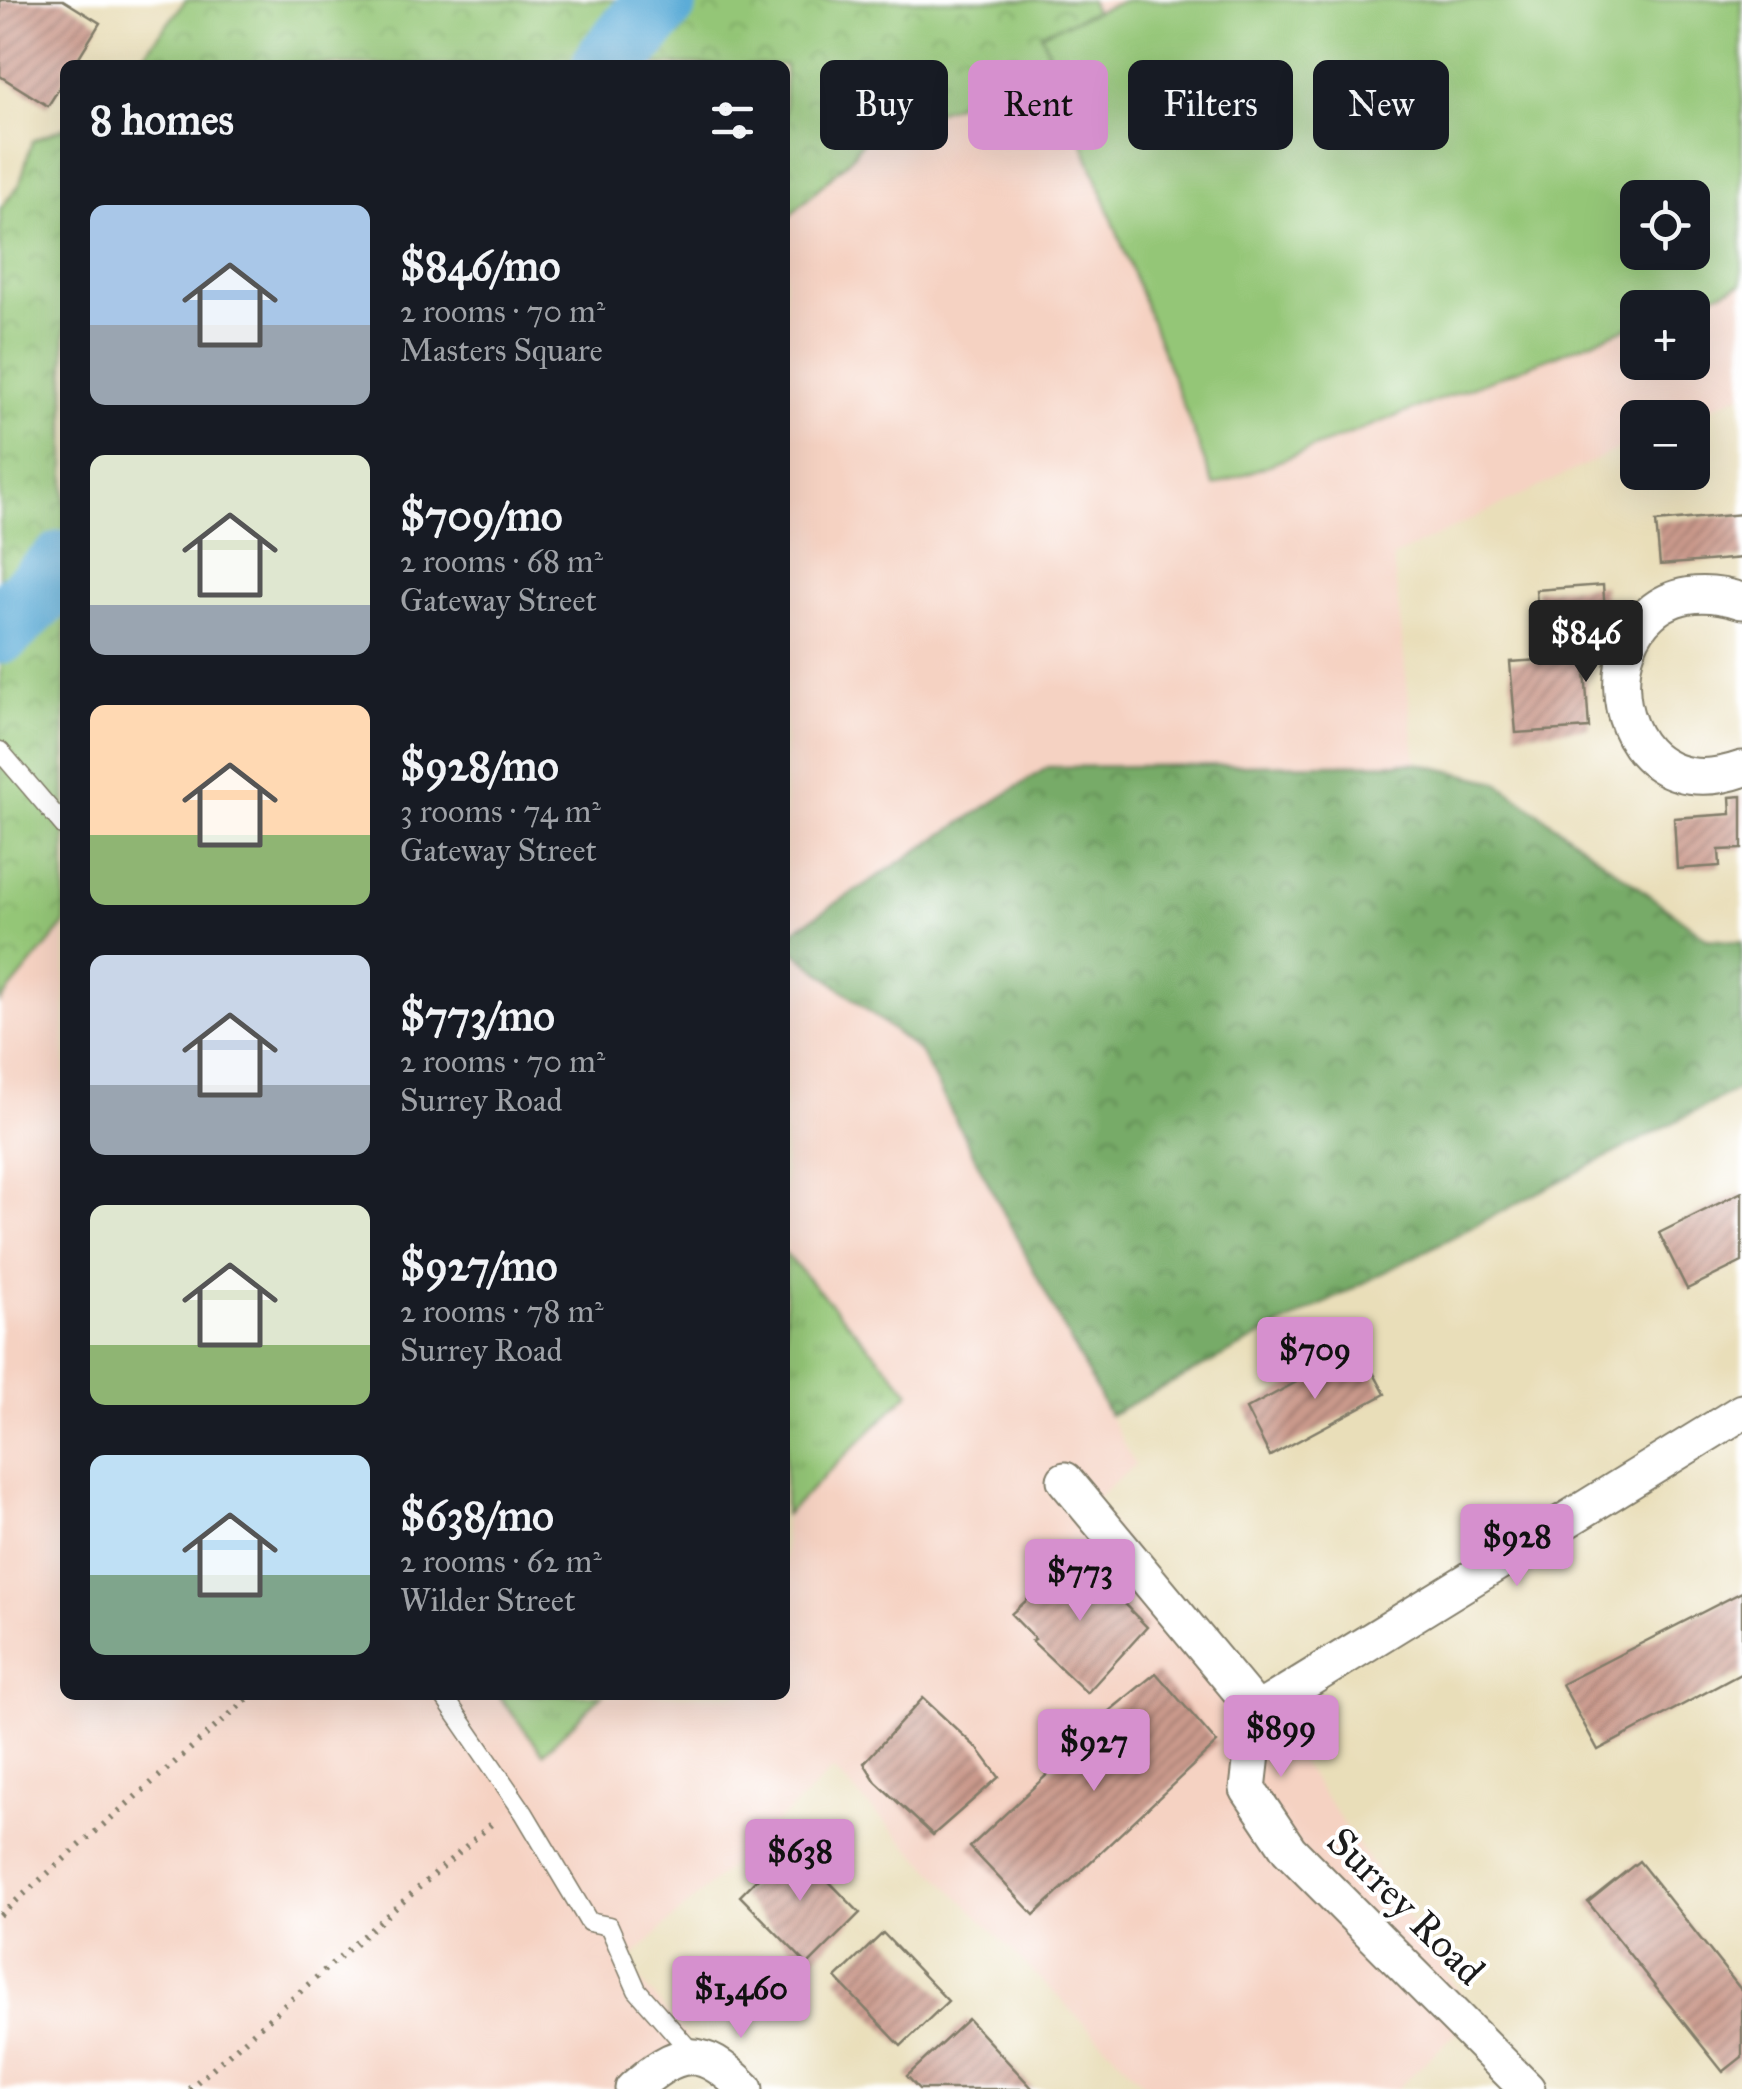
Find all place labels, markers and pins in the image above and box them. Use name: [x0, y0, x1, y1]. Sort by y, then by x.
pin: $846: [1527, 600, 1645, 685]
pin: $709: [1256, 1317, 1374, 1402]
pin: $928: [1458, 1504, 1576, 1589]
pin: $773: [1021, 1539, 1139, 1624]
pin: $899: [1222, 1695, 1340, 1780]
pin: $927: [1035, 1709, 1153, 1794]
pin: $638: [741, 1819, 859, 1904]
pin: $1,460: [660, 1956, 822, 2041]

